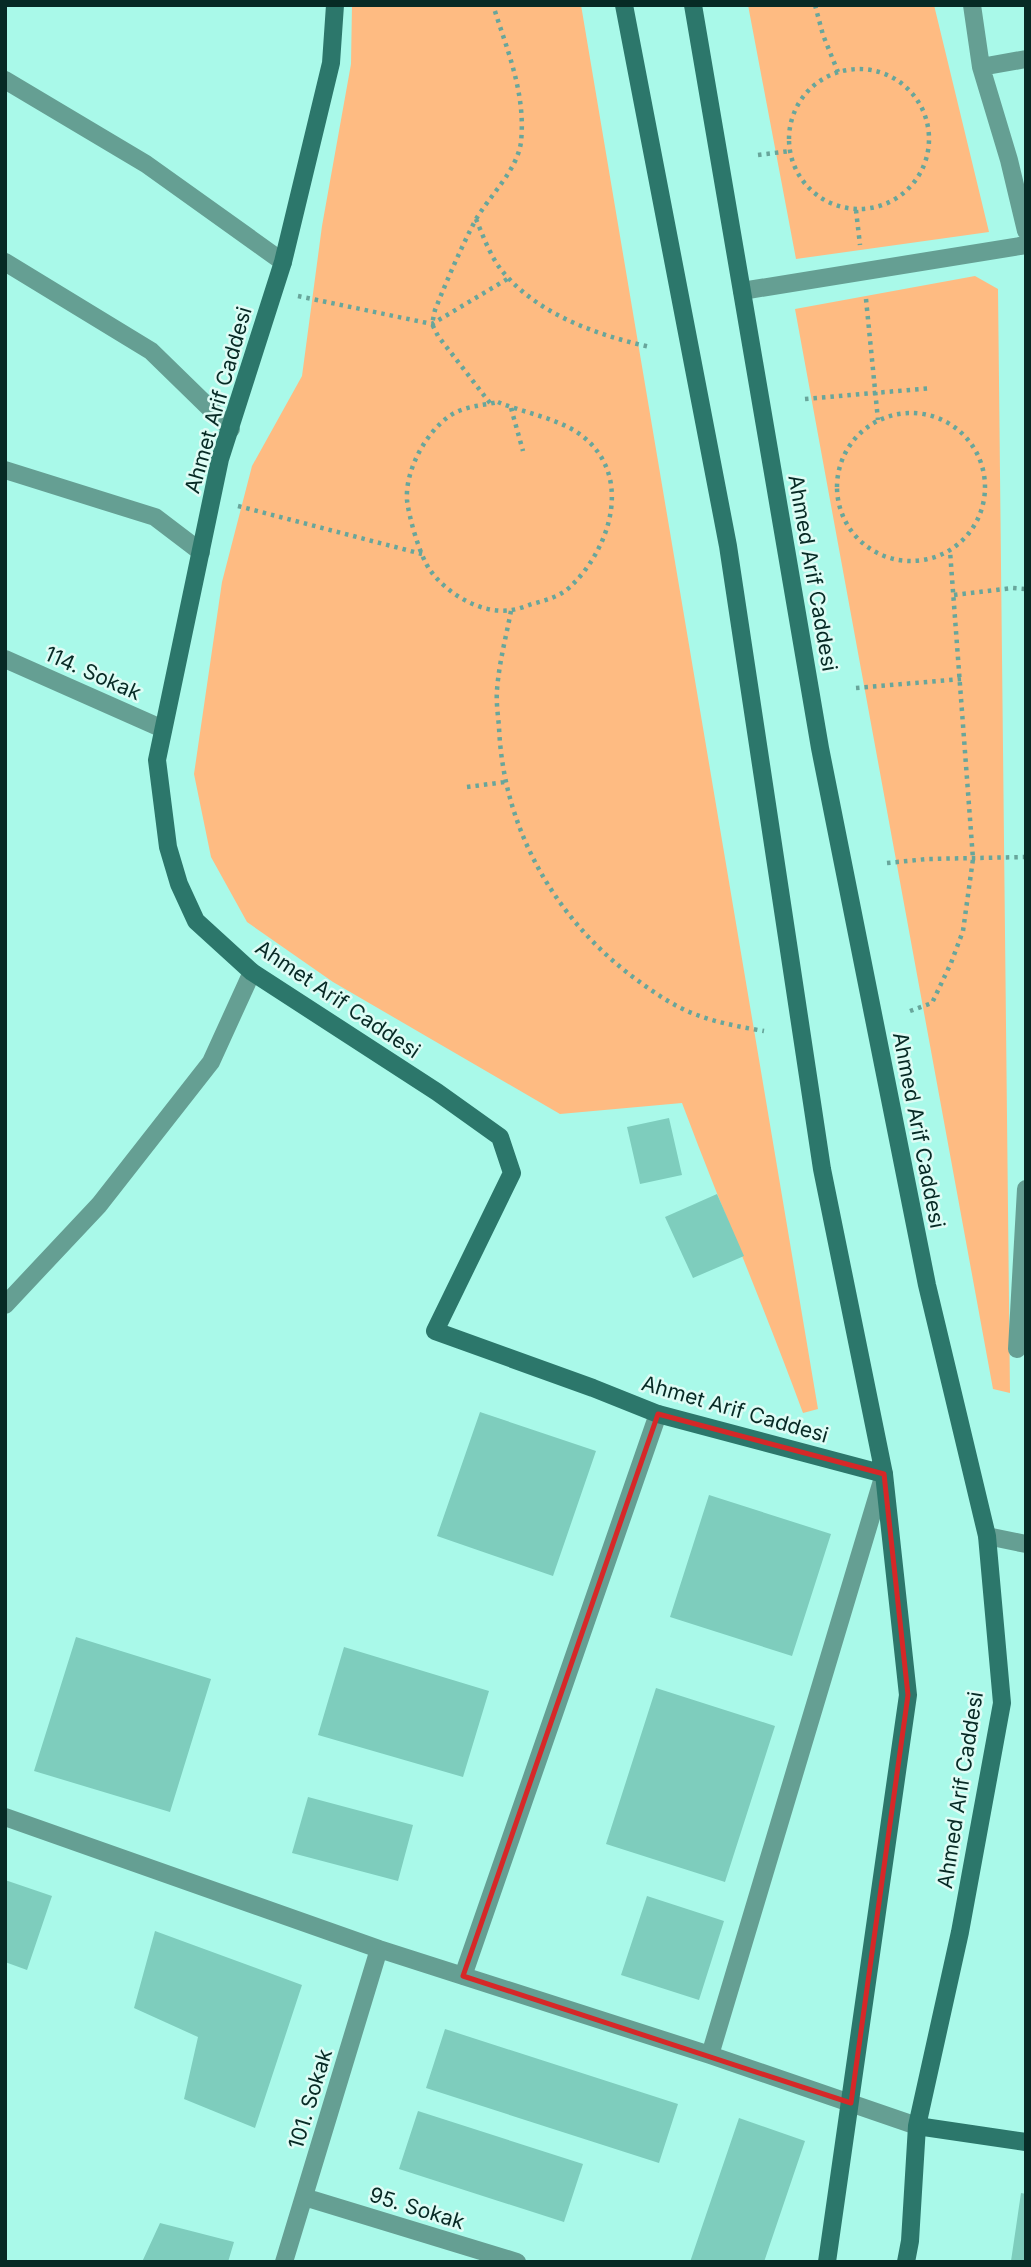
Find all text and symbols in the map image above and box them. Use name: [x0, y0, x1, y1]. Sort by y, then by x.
street label: Ahmet Arif Caddesi: [179, 304, 257, 496]
street label: Ahmed Arif Caddesi: [783, 473, 843, 673]
street label: 114. Sokak: [41, 641, 145, 706]
street label: Ahmet Arif Caddesi: [251, 935, 425, 1063]
street label: Ahmed Arif Caddesi: [888, 1030, 950, 1230]
street label: Ahmet Arif Caddesi: [639, 1370, 831, 1448]
street label: Ahmed Arif Caddesi: [932, 1690, 988, 1890]
street label: 101. Sokak: [283, 2046, 337, 2152]
street label: 95. Sokak: [366, 2182, 468, 2234]

